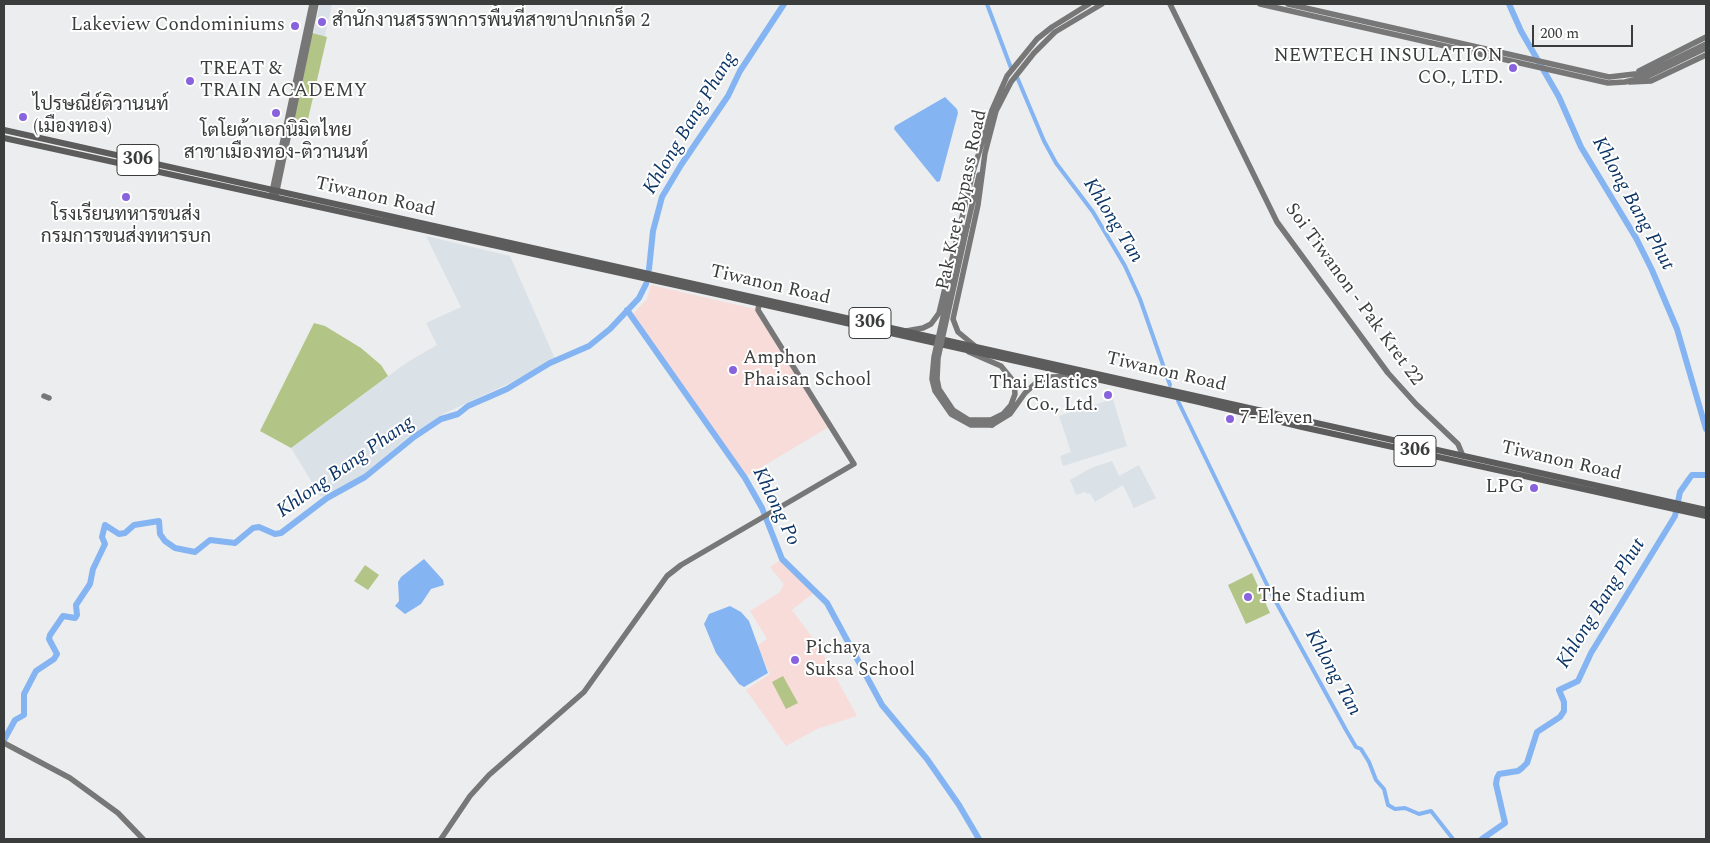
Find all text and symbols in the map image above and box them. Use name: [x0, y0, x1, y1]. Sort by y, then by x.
place label: สำนักงานสรรพาการพื้นที่สาขาปากเกร็ด 2: [332, 11, 650, 33]
place label: Lakeview Condominiums: [71, 15, 285, 37]
scale bar: [1535, 15, 1636, 47]
marker: สำนักงานสรรพาการพื้นที่สาขาปากเกร็ด 2: [316, 16, 328, 28]
marker: Lakeview Condominiums: [289, 20, 301, 32]
text: 200 m: [1540, 22, 1579, 45]
place label: NEWTECH INSULATION CO., LTD.: [1274, 46, 1503, 90]
water label: Khlong Bang Phang: [639, 49, 743, 199]
place label: TREAT & TRAIN ACADEMY: [200, 59, 367, 103]
marker: NEWTECH INSULATION CO., LTD.: [1507, 62, 1519, 74]
marker: TREAT & TRAIN ACADEMY: [184, 75, 196, 87]
place label: ไปรษณีย์ติวานนท์ (เมืองทอง): [33, 95, 169, 139]
marker: โตโยต้าเอกนิมิตไทย สาขาเมืองทอง-ติวานนท์: [270, 107, 282, 119]
street label: Pak Kret Bypass Road: [933, 108, 993, 292]
marker: ไปรษณีย์ติวานนท์ (เมืองทอง): [17, 111, 29, 123]
place label: โตโยต้าเอกนิมิตไทย สาขาเมืองทอง-ติวานนท์: [184, 121, 368, 165]
water label: Khlong Bang Phut: [1585, 133, 1679, 275]
road number: 306: [117, 144, 159, 176]
street label: Tiwanon Road: [313, 173, 437, 223]
water label: Khlong Tan: [1077, 174, 1147, 268]
marker: โรงเรียนทหารขนส่ง กรมการขนส่งทหารบก: [120, 191, 132, 203]
street label: Soi Tiwanon - Pak Kret 22: [1279, 199, 1427, 391]
place label: โรงเรียนทหารขนส่ง กรมการขนส่งทหารบก: [41, 205, 211, 249]
street label: Tiwanon Road: [708, 261, 832, 311]
road number: 306: [849, 307, 891, 338]
place label: Amphon Phaisan School: [743, 348, 871, 392]
street label: Tiwanon Road: [1104, 348, 1228, 398]
marker: Amphon Phaisan School: [727, 364, 739, 376]
place label: Thai Elastics Co., Ltd.: [989, 373, 1098, 417]
marker: Thai Elastics Co., Ltd.: [1102, 389, 1114, 401]
place label: 7-Eleven: [1240, 408, 1313, 430]
water label: Khlong Bang Phang: [273, 412, 419, 524]
marker: 7-Eleven: [1224, 413, 1236, 425]
road number: 306: [1394, 436, 1436, 466]
street label: Tiwanon Road: [1499, 437, 1623, 487]
water label: Khlong Po: [746, 464, 804, 550]
place label: LPG: [1485, 477, 1524, 499]
marker: LPG: [1528, 482, 1540, 494]
water label: Khlong Bang Phut: [1552, 535, 1652, 673]
place label: The Stadium: [1258, 586, 1366, 608]
marker: The Stadium: [1242, 591, 1254, 603]
water label: Khlong Tan: [1298, 625, 1366, 721]
place label: Pichaya Suksa School: [805, 638, 915, 682]
marker: Pichaya Suksa School: [789, 654, 801, 666]

